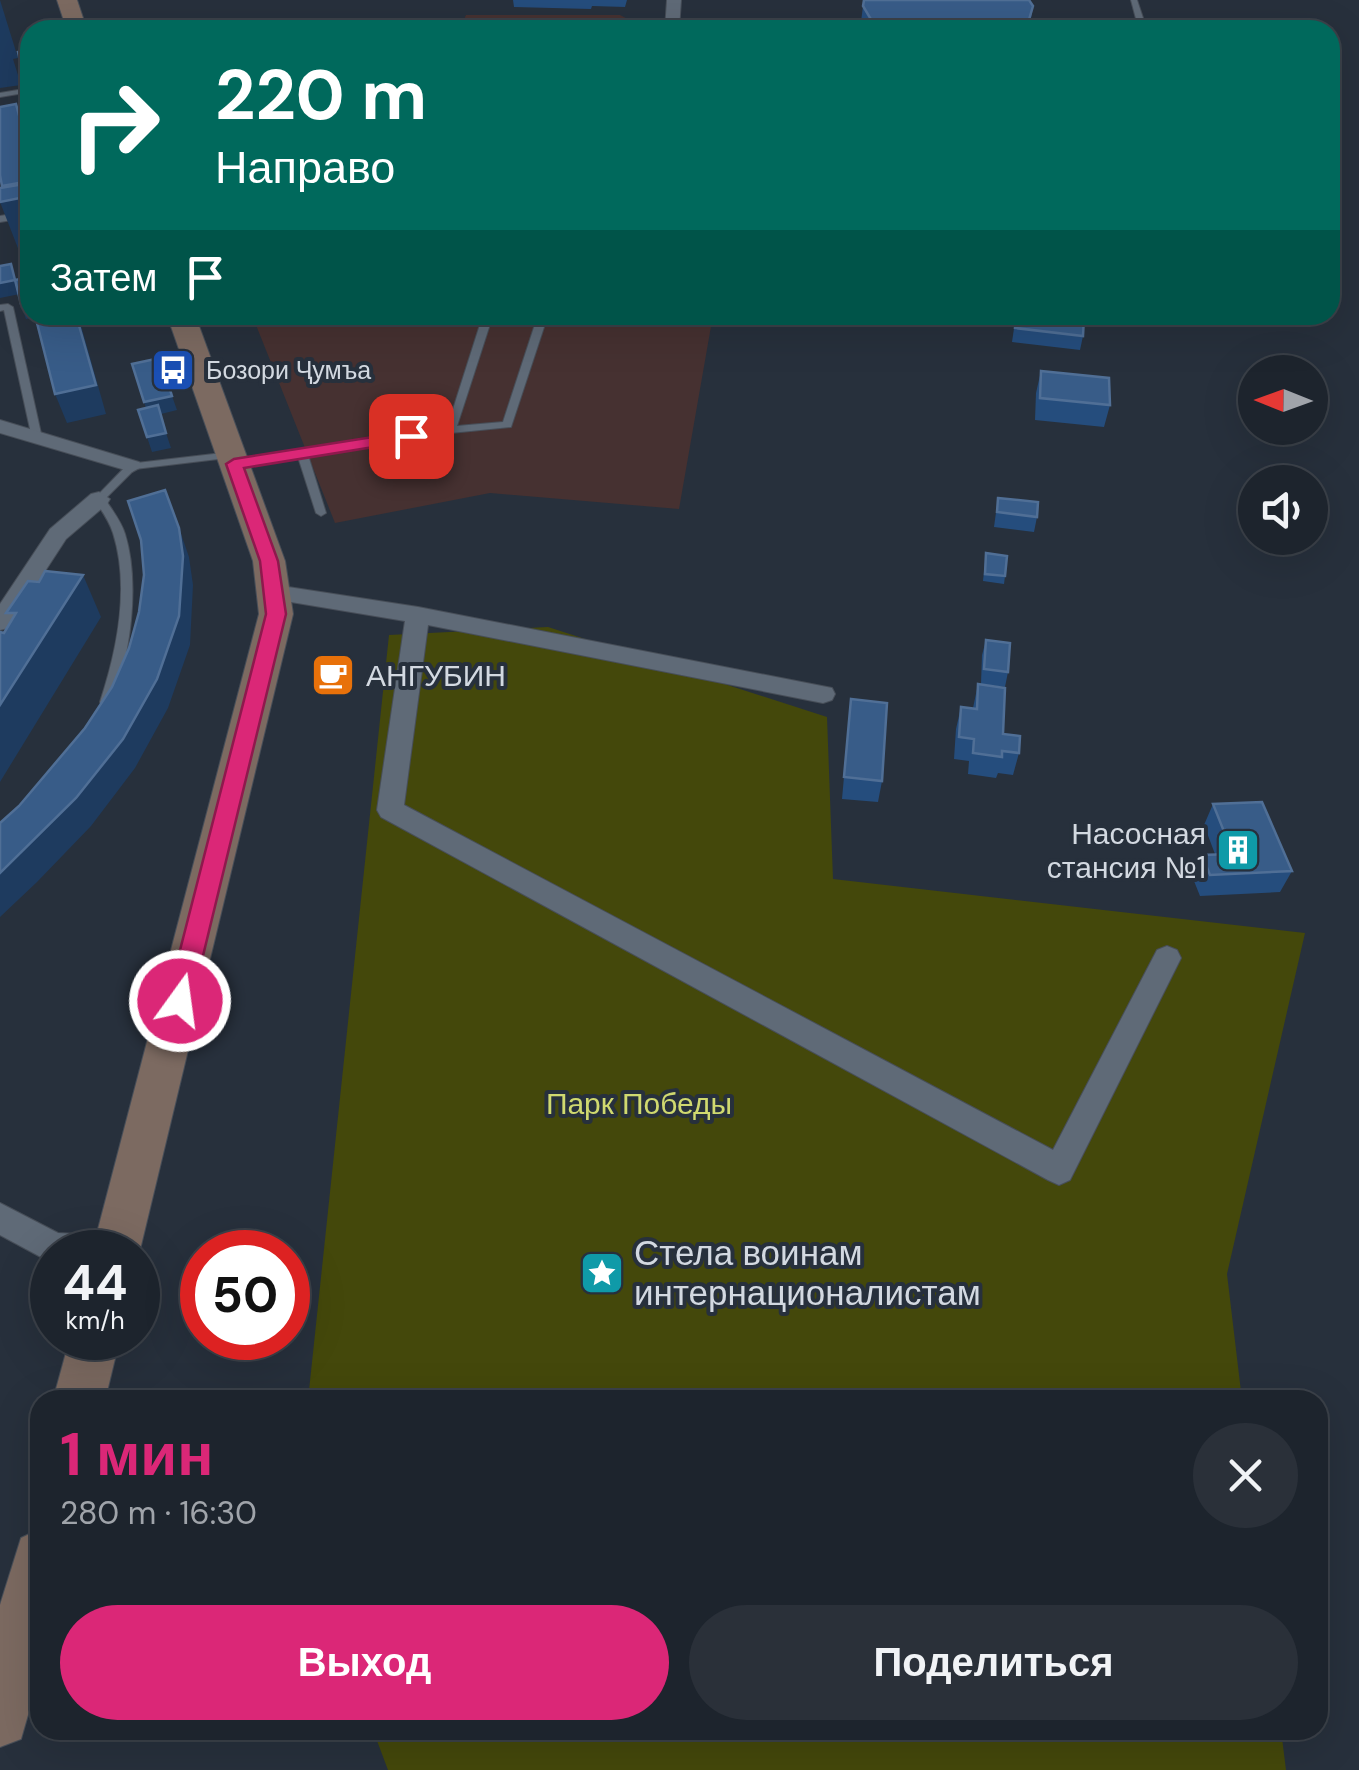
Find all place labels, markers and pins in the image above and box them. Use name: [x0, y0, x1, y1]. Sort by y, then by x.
bus stop icon: Бозори Ҷумъа: [150, 347, 196, 393]
place label: Бозори Ҷумъа: [206, 354, 371, 387]
pin: [369, 394, 454, 479]
cafe icon: АНГУБИН: [310, 652, 356, 698]
place label: АНГУБИН: [366, 656, 506, 695]
place label: Насосная стансия №1: [1047, 814, 1206, 887]
building icon: Насосная стансия №1: [1215, 827, 1261, 873]
place label: Стела воинам интернационалистам: [634, 1230, 981, 1316]
place icon: Стела воинам интернационалистам: [579, 1250, 625, 1296]

